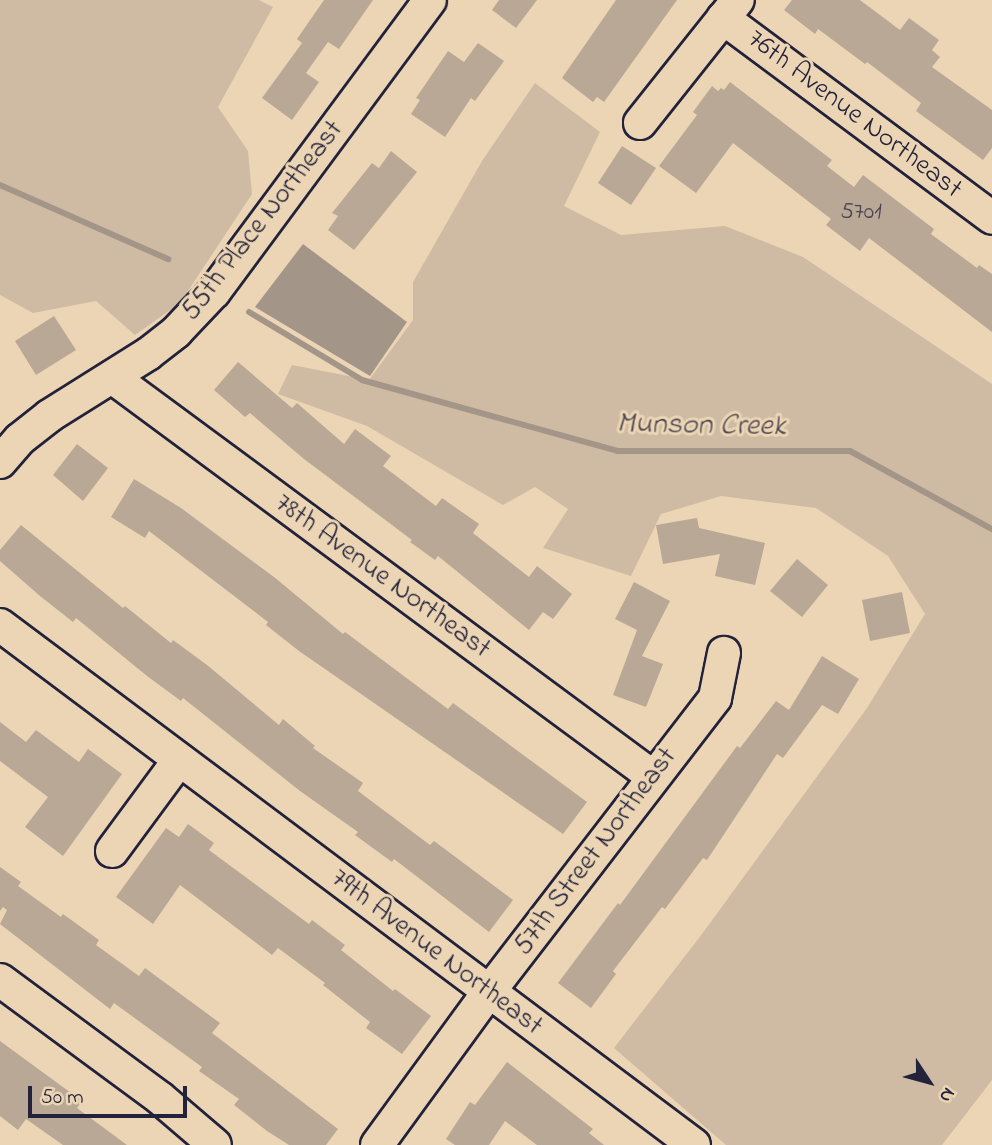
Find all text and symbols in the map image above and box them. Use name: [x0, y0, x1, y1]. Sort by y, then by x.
street label: 76th Avenue Northeast: [740, 23, 968, 207]
street label: 55th Place Northeast: [175, 114, 351, 328]
house number: 5701: [840, 199, 882, 227]
water label: Munson Creek: [616, 407, 786, 445]
street label: 78th Avenue Northeast: [268, 487, 496, 667]
street label: 57th Street Northeast: [507, 742, 685, 962]
street label: 79th Avenue Northeast: [323, 862, 549, 1044]
north arrow: [894, 1047, 964, 1117]
scale bar: [32, 1072, 191, 1116]
text: N: [932, 1082, 961, 1108]
text: 50 m: [41, 1083, 84, 1113]

